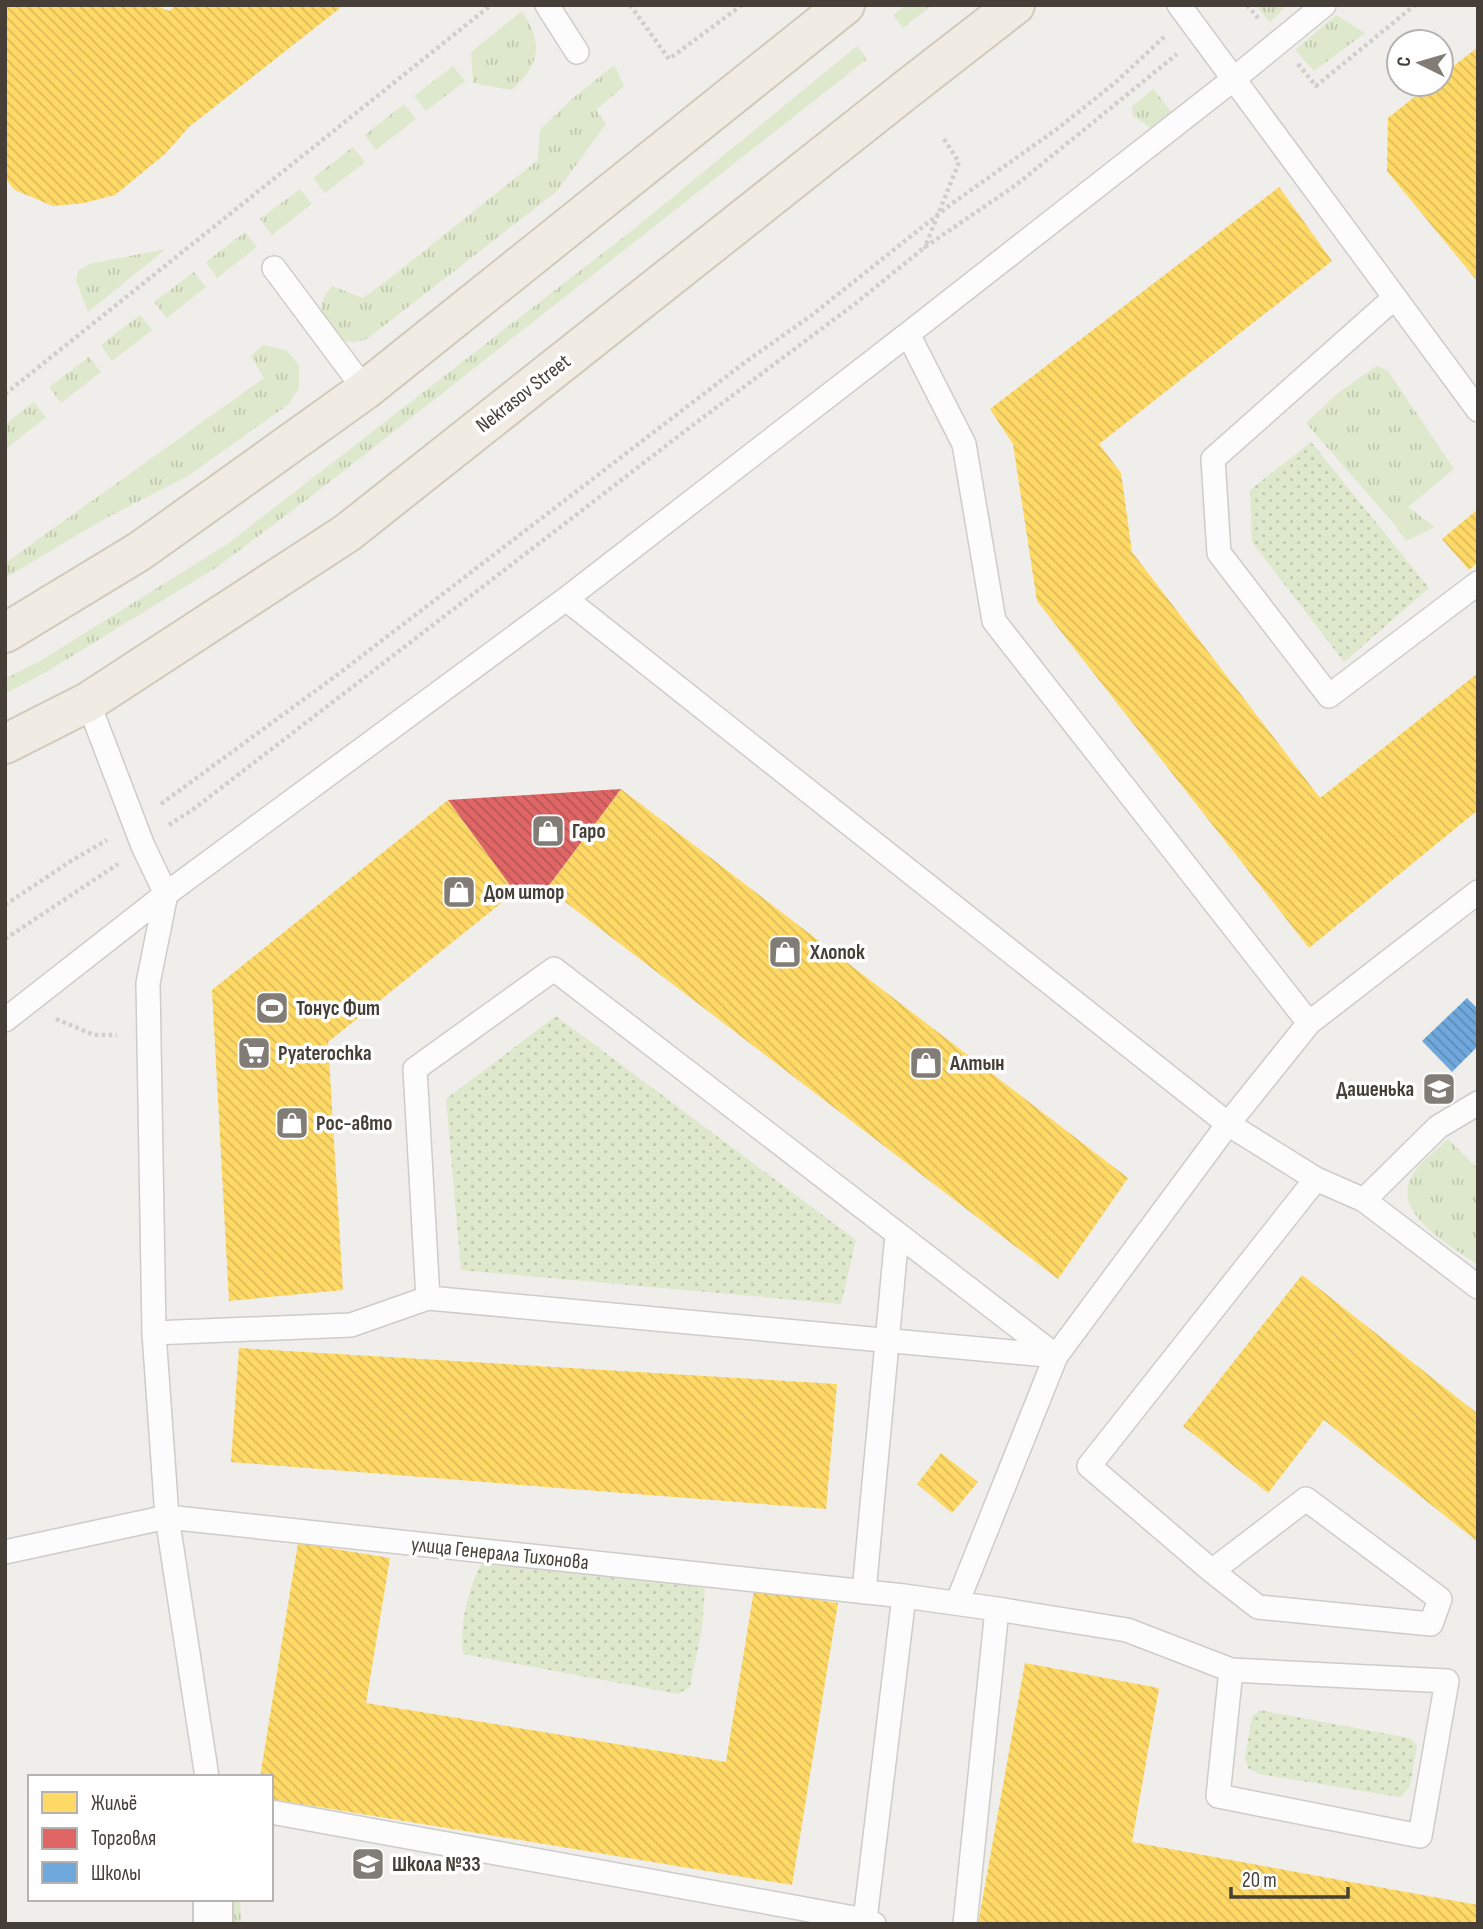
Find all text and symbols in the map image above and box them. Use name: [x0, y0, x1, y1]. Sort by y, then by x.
north arrow: [1385, 28, 1455, 98]
text: С: [1393, 56, 1416, 68]
street label: Nekrasov Street: [471, 349, 575, 438]
shop icon: Гаро: [529, 812, 567, 850]
place label: Гаро: [572, 819, 606, 844]
shop icon: Дом штор: [440, 873, 478, 911]
place label: Дом штор: [484, 880, 564, 905]
shop icon: Хлопок: [766, 933, 804, 971]
place label: Хлопок: [809, 940, 865, 965]
sports icon: Тонус Фит: [253, 989, 291, 1027]
place label: Тонус Фит: [296, 996, 380, 1021]
supermarket icon: Pyaterochka: [235, 1034, 273, 1072]
place label: Pyaterochka: [278, 1041, 372, 1066]
shop icon: Алтын: [907, 1044, 945, 1082]
place label: Алтын: [949, 1051, 1005, 1076]
school or university icon: Дашенька: [1420, 1070, 1458, 1108]
place label: Дашенька: [1336, 1077, 1414, 1102]
shop icon: Рос-авто: [273, 1104, 311, 1142]
place label: Рос-авто: [316, 1111, 392, 1136]
street label: улица Генерала Тихонова: [410, 1532, 590, 1575]
legend: [28, 1775, 273, 1901]
text: Жильё: [91, 1791, 137, 1816]
text: Торговля: [91, 1826, 156, 1851]
school or university icon: Школа №33: [349, 1845, 387, 1883]
place label: Школа №33: [392, 1852, 481, 1877]
scale bar: [1231, 1856, 1348, 1900]
text: Школы: [91, 1861, 141, 1886]
text: 20 m: [1242, 1868, 1277, 1893]

